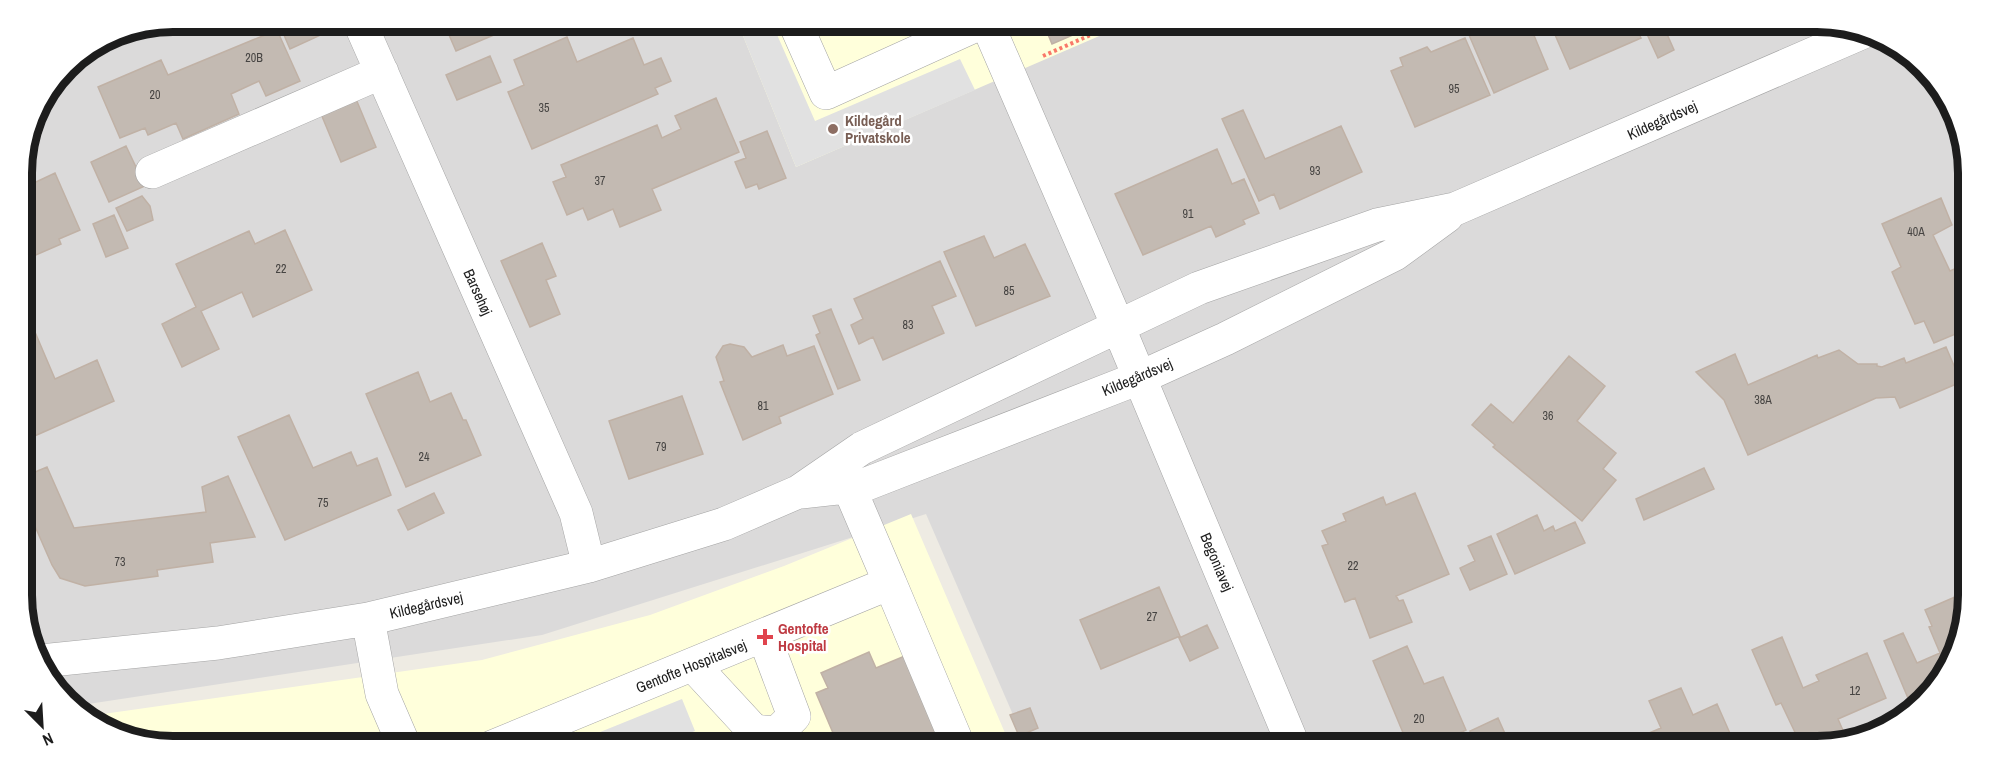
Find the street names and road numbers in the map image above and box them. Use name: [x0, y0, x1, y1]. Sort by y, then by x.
street label: Kildegårdsvej: [1624, 95, 1700, 145]
street label: Barsehøj: [459, 266, 497, 318]
street label: Kildegårdsvej: [1099, 353, 1175, 401]
street label: Begoniavej: [1195, 530, 1239, 594]
street label: Kildegårdsvej: [387, 586, 465, 624]
street label: Gentofte Hospitalsvej: [633, 634, 749, 698]

